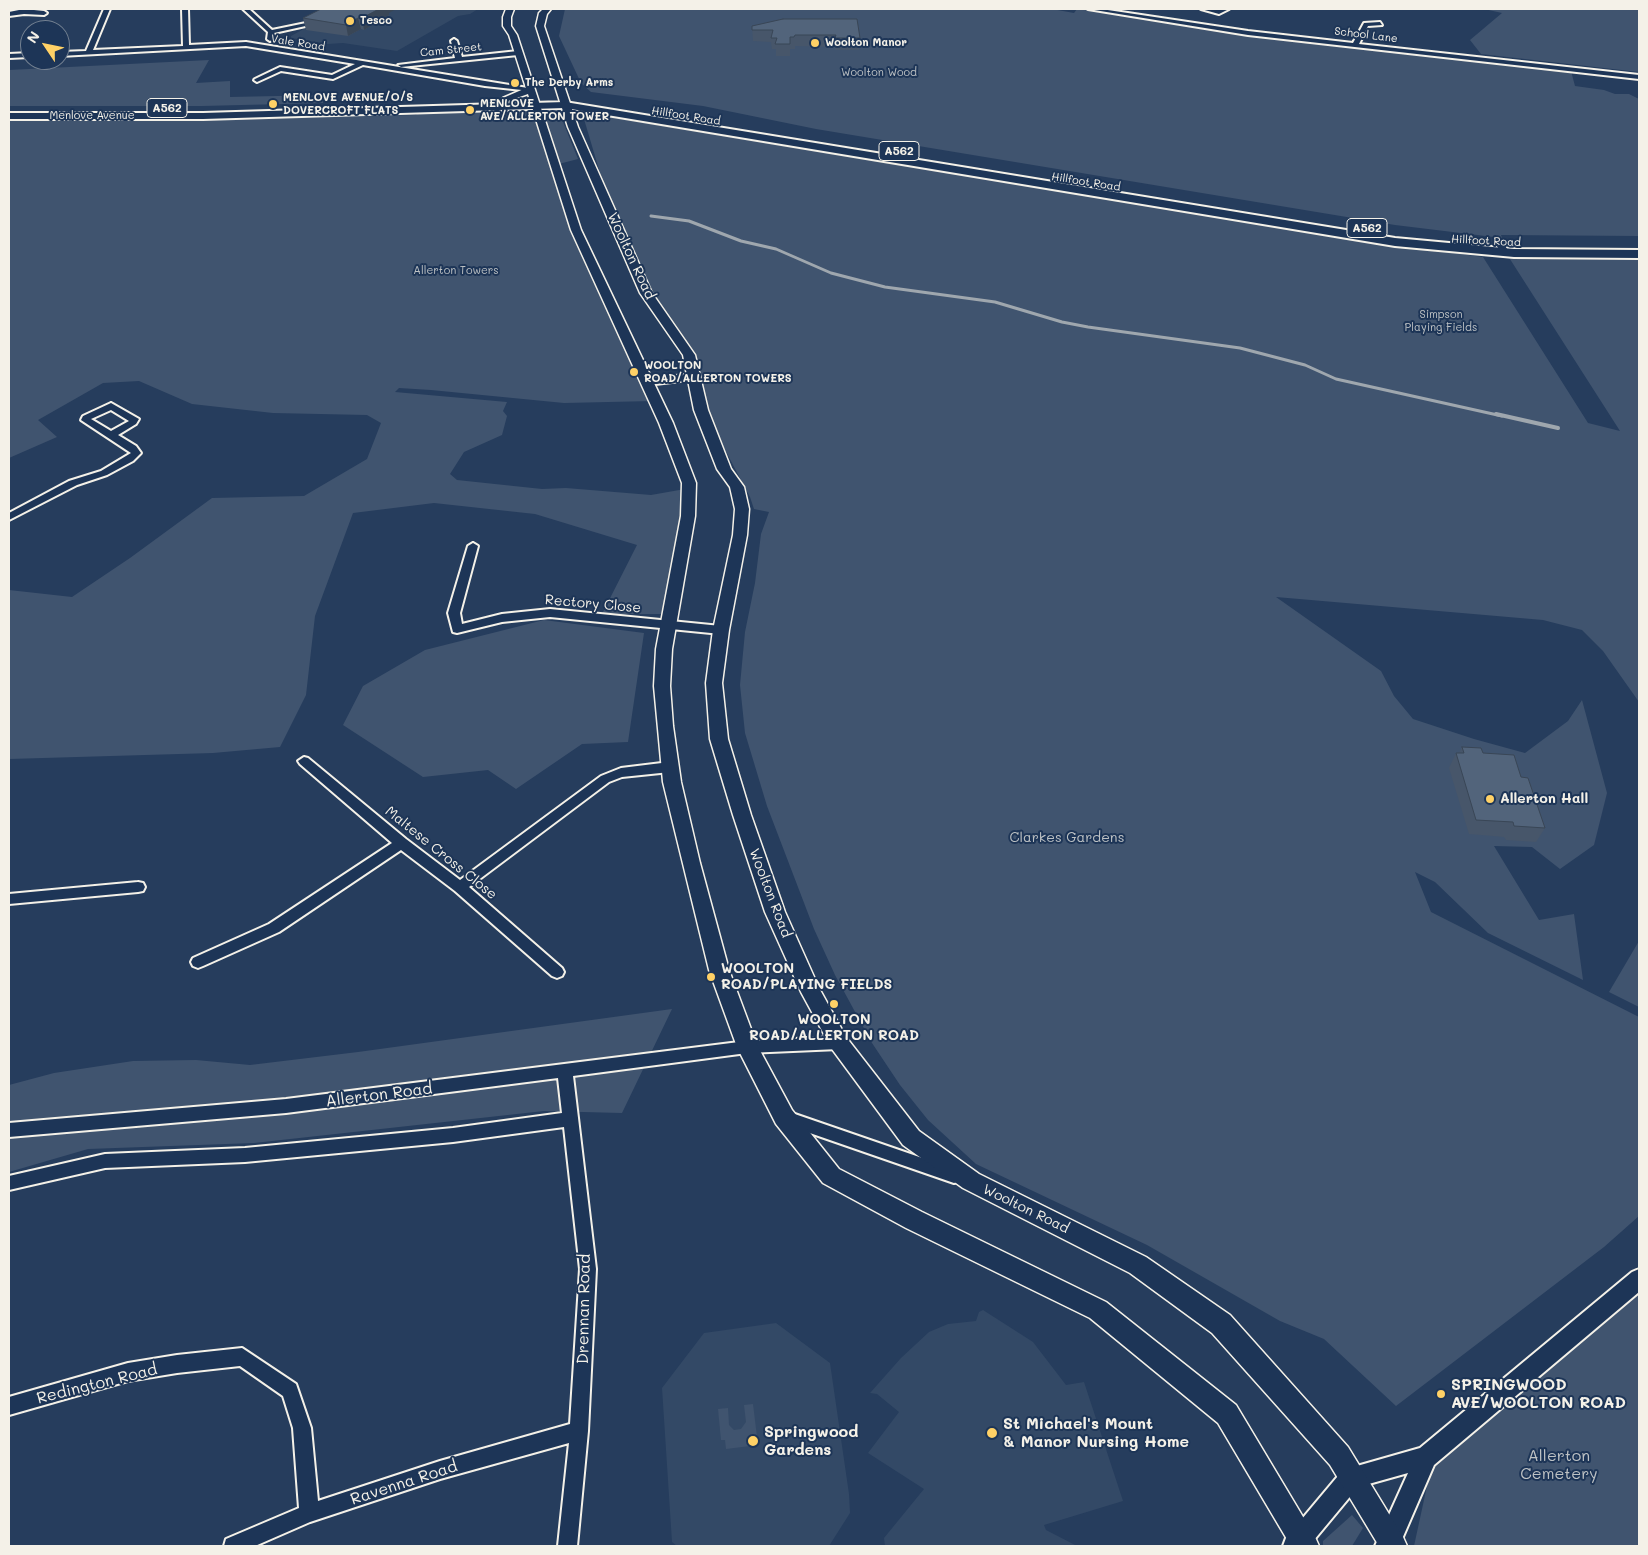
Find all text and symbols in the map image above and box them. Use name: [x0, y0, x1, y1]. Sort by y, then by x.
place label: Tesco: [360, 14, 392, 28]
marker: Tesco: [344, 15, 356, 27]
north arrow: [20, 20, 70, 70]
street label: School Lane: [1334, 25, 1398, 45]
text: N: [22, 27, 44, 47]
street label: Vale Road: [270, 32, 326, 54]
place label: Woolton Manor: [825, 36, 907, 50]
marker: Woolton Manor: [809, 37, 821, 49]
street label: Cam Street: [419, 40, 483, 60]
park label: Woolton Wood: [841, 66, 917, 80]
place label: The Derby Arms: [525, 76, 613, 90]
marker: The Derby Arms: [509, 77, 521, 89]
place label: MENLOVE AVENUE/O/S DOVERCROFT FLATS: [283, 91, 413, 117]
place label: MENLOVE AVE/ALLERTON TOWER: [480, 97, 609, 123]
marker: MENLOVE AVENUE/O/S DOVERCROFT FLATS: [267, 98, 279, 110]
road number: A562: [147, 99, 187, 118]
marker: MENLOVE AVE/ALLERTON TOWER: [464, 104, 476, 116]
street label: Hillfoot Road: [650, 104, 722, 128]
street label: Menlove Avenue: [49, 109, 135, 123]
road number: A562: [879, 142, 919, 160]
street label: Hillfoot Road: [1050, 170, 1122, 194]
street label: Woolton Road: [604, 210, 658, 302]
road number: A562: [1347, 218, 1387, 238]
street label: Hillfoot Road: [1451, 233, 1521, 249]
park label: Allerton Towers: [413, 264, 499, 278]
park label: Simpson Playing Fields: [1405, 308, 1477, 334]
place label: WOOLTON ROAD/ALLERTON TOWERS: [644, 359, 792, 385]
marker: WOOLTON ROAD/ALLERTON TOWERS: [628, 366, 640, 378]
street label: Rectory Close: [544, 591, 642, 617]
place label: Allerton Hall: [1500, 791, 1588, 807]
marker: Allerton Hall: [1484, 793, 1496, 805]
street label: Maltese Cross Close: [382, 803, 500, 903]
park label: Clarkes Gardens: [1010, 830, 1124, 846]
street label: Woolton Road: [745, 846, 795, 940]
place label: WOOLTON ROAD/PLAYING FIELDS: [721, 961, 892, 994]
marker: WOOLTON ROAD/PLAYING FIELDS: [705, 971, 717, 983]
marker: WOOLTON ROAD/ALLERTON ROAD: [828, 998, 840, 1010]
place label: WOOLTON ROAD/ALLERTON ROAD: [749, 1012, 919, 1044]
street label: Allerton Road: [325, 1079, 433, 1111]
street label: Woolton Road: [980, 1181, 1072, 1237]
street label: Drennan Road: [573, 1254, 595, 1364]
street label: Redington Road: [35, 1360, 159, 1408]
place label: SPRINGWOOD AVE/WOOLTON ROAD: [1451, 1375, 1626, 1413]
marker: SPRINGWOOD AVE/WOOLTON ROAD: [1435, 1388, 1447, 1400]
place label: St Michael's Mount & Manor Nursing Home: [1003, 1414, 1189, 1452]
place label: Springwood Gardens: [764, 1422, 858, 1460]
marker: St Michael's Mount & Manor Nursing Home: [985, 1426, 999, 1440]
marker: Springwood Gardens: [746, 1434, 760, 1448]
park label: Allerton Cemetery: [1520, 1446, 1598, 1484]
street label: Ravenna Road: [348, 1457, 460, 1509]

